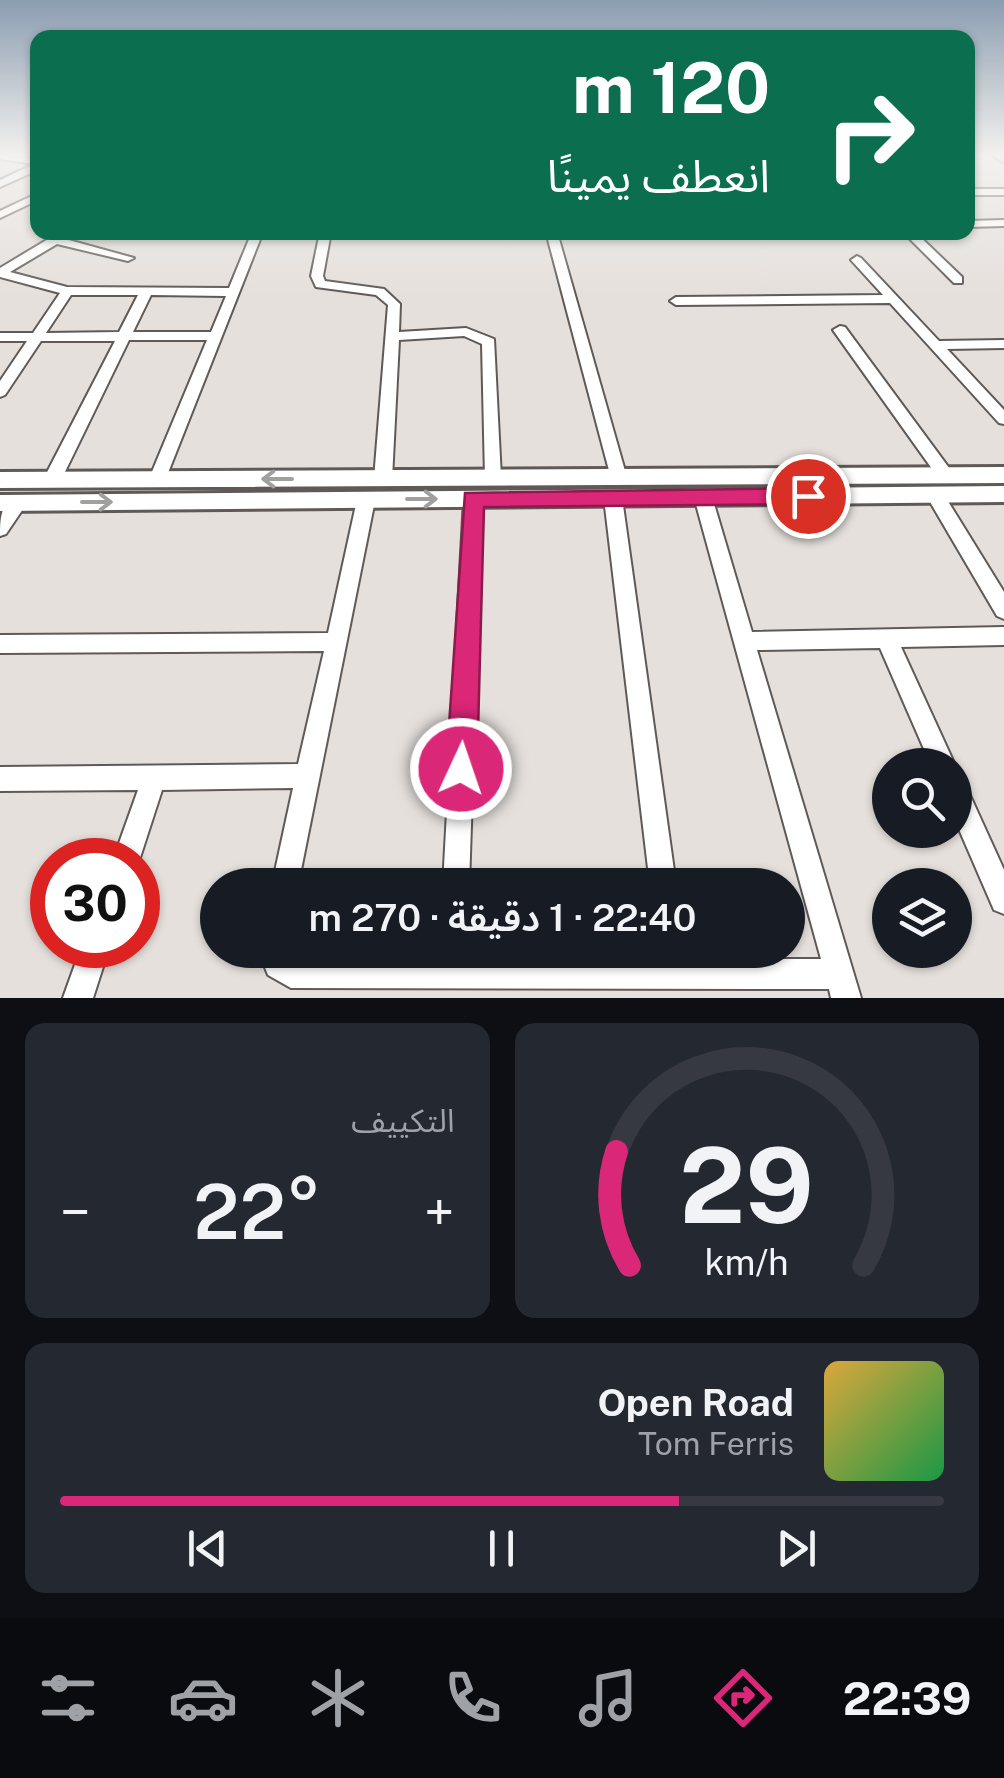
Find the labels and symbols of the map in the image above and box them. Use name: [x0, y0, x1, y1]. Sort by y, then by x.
pin: [766, 454, 851, 539]
one-way arrow: [261, 470, 294, 488]
one-way arrow: [406, 490, 438, 509]
one-way arrow: [80, 492, 113, 512]
position arrow: [409, 717, 513, 821]
speed limit sign: 30: [30, 838, 160, 968]

